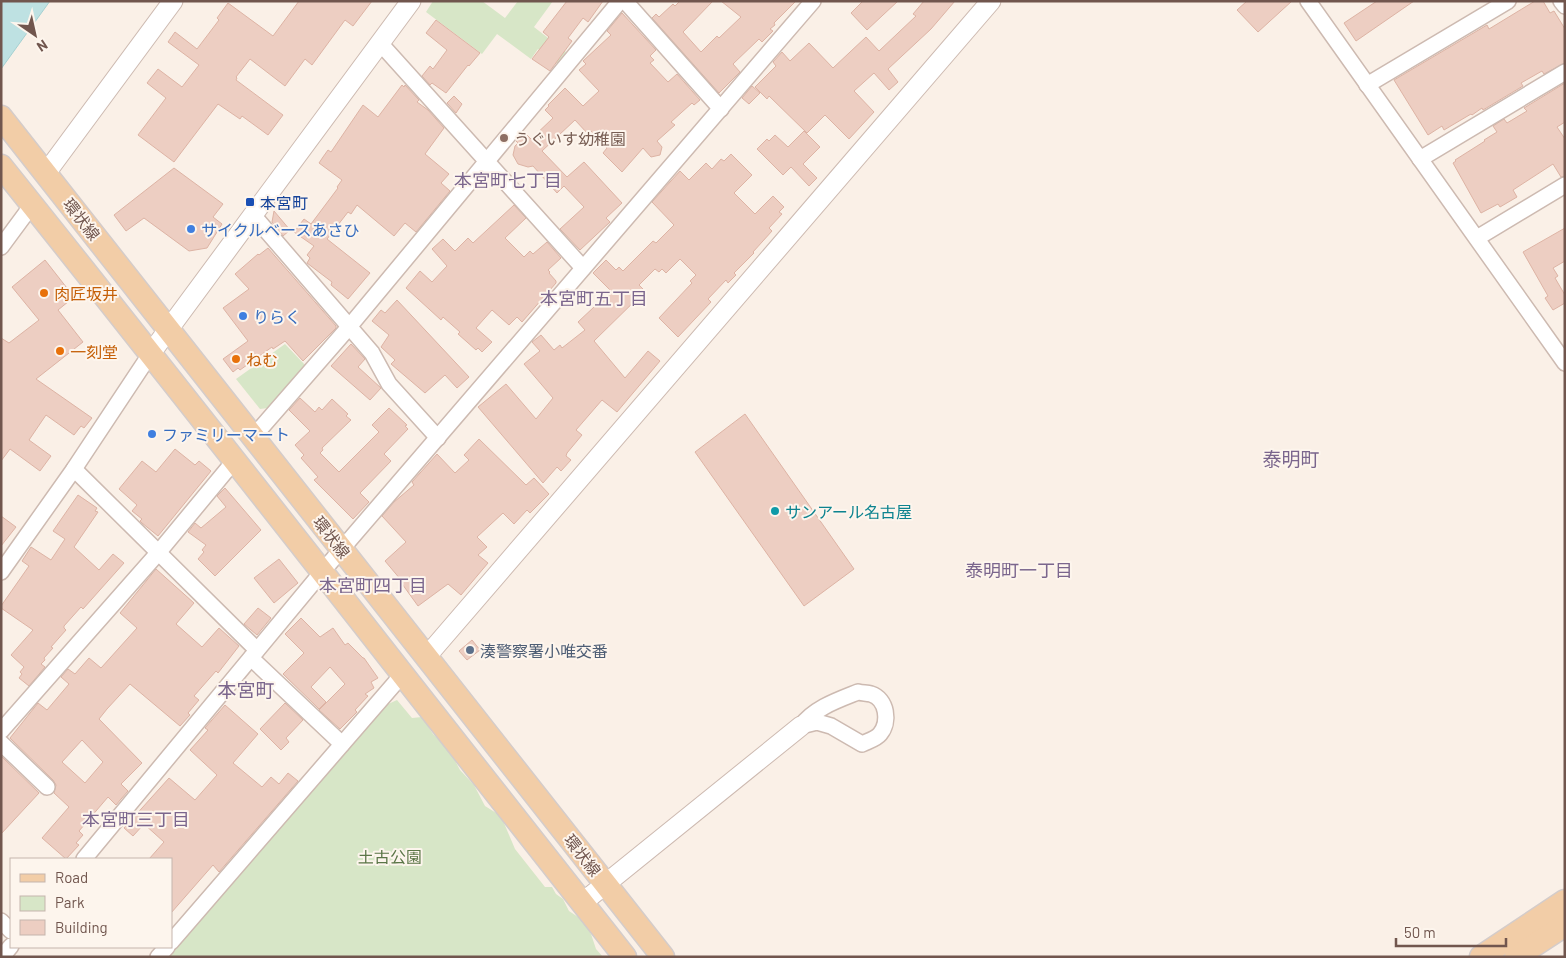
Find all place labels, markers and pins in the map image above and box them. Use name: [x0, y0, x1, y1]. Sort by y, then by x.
place label: うぐいす幼稚園: [514, 129, 626, 148]
marker: うぐいす幼稚園: [498, 132, 510, 144]
place label: 本宮町: [260, 193, 308, 212]
marker: 本宮町: [244, 196, 256, 208]
place label: サイクルベースあさひ: [201, 220, 359, 239]
marker: サイクルベースあさひ: [185, 223, 197, 235]
place label: 肉匠坂井: [54, 284, 118, 303]
marker: 肉匠坂井: [38, 287, 50, 299]
place label: りらく: [253, 307, 301, 326]
marker: りらく: [237, 310, 249, 322]
place label: 一刻堂: [70, 342, 118, 361]
marker: 一刻堂: [54, 345, 66, 357]
place label: ねむ: [246, 350, 278, 369]
marker: ねむ: [230, 353, 242, 365]
place label: ファミリーマート: [162, 425, 290, 444]
marker: ファミリーマート: [146, 428, 158, 440]
place label: サンアール名古屋: [785, 502, 912, 521]
marker: サンアール名古屋: [769, 505, 781, 517]
place label: 湊警察署小唯交番: [480, 641, 608, 660]
marker: 湊警察署小唯交番: [464, 644, 476, 656]

